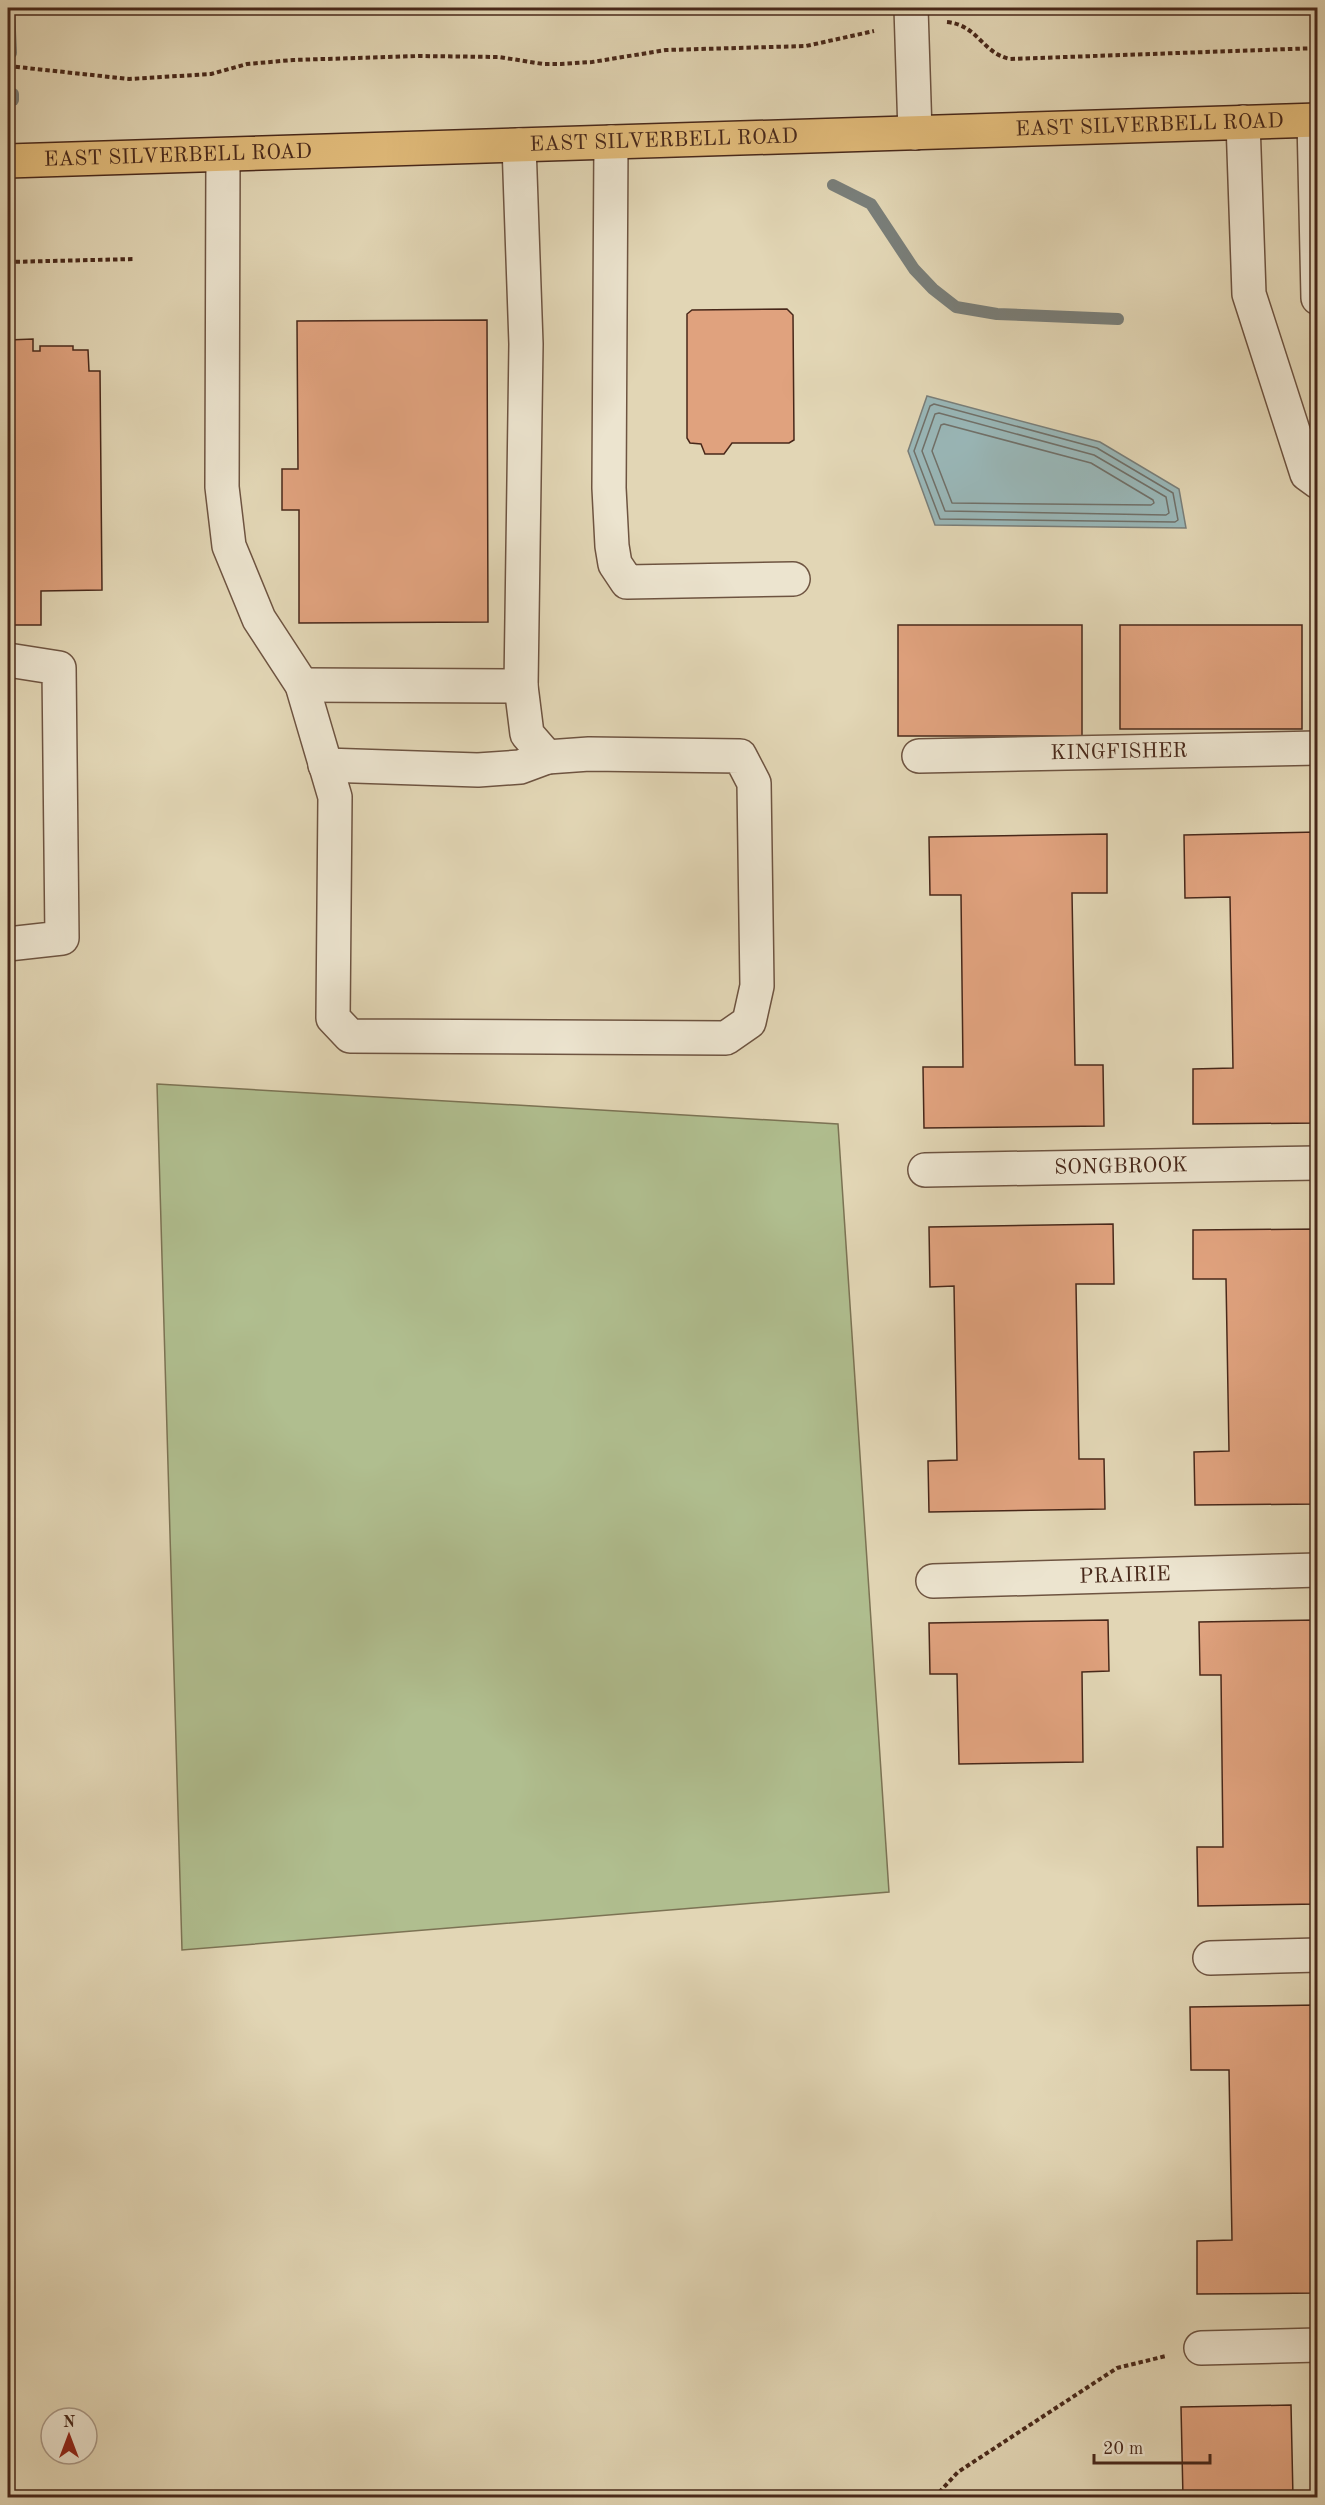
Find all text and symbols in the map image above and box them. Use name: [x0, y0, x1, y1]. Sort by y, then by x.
street label: EAST SILVERBELL ROAD: [1015, 111, 1284, 140]
street label: EAST SILVERBELL ROAD: [529, 126, 798, 155]
street label: EAST SILVERBELL ROAD: [43, 141, 312, 170]
street label: KINGFISHER: [1050, 740, 1188, 764]
street label: SONGBROOK: [1054, 1155, 1188, 1178]
street label: PRAIRIE: [1079, 1564, 1171, 1587]
north arrow: [39, 2406, 99, 2466]
text: N: [63, 2415, 76, 2431]
scale bar: [1094, 2427, 1210, 2465]
text: 20 m: [1103, 2440, 1143, 2458]

